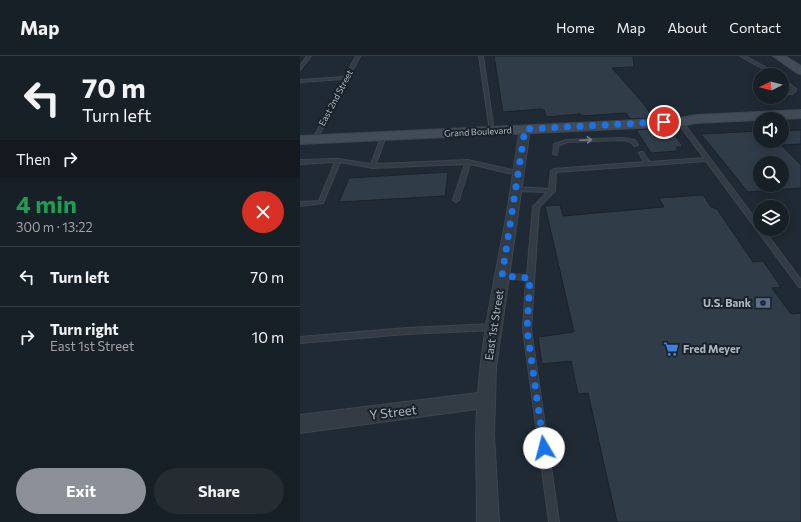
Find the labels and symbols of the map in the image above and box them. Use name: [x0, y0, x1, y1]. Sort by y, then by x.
street label: East 2nd Street: [316, 68, 355, 128]
north arrow: [753, 68, 789, 104]
pin: [647, 105, 681, 139]
street label: Grand Boulevard: [444, 124, 512, 139]
one-way arrow: [579, 137, 592, 144]
street label: East 1st Street: [482, 288, 506, 361]
bank icon: U.S. Bank: [754, 294, 772, 312]
place label: U.S. Bank: [703, 296, 752, 309]
supermarket icon: Fred Meyer: [662, 340, 680, 358]
place label: Fred Meyer: [683, 342, 741, 355]
street label: Y Street: [368, 401, 418, 423]
position arrow: [523, 427, 565, 469]

